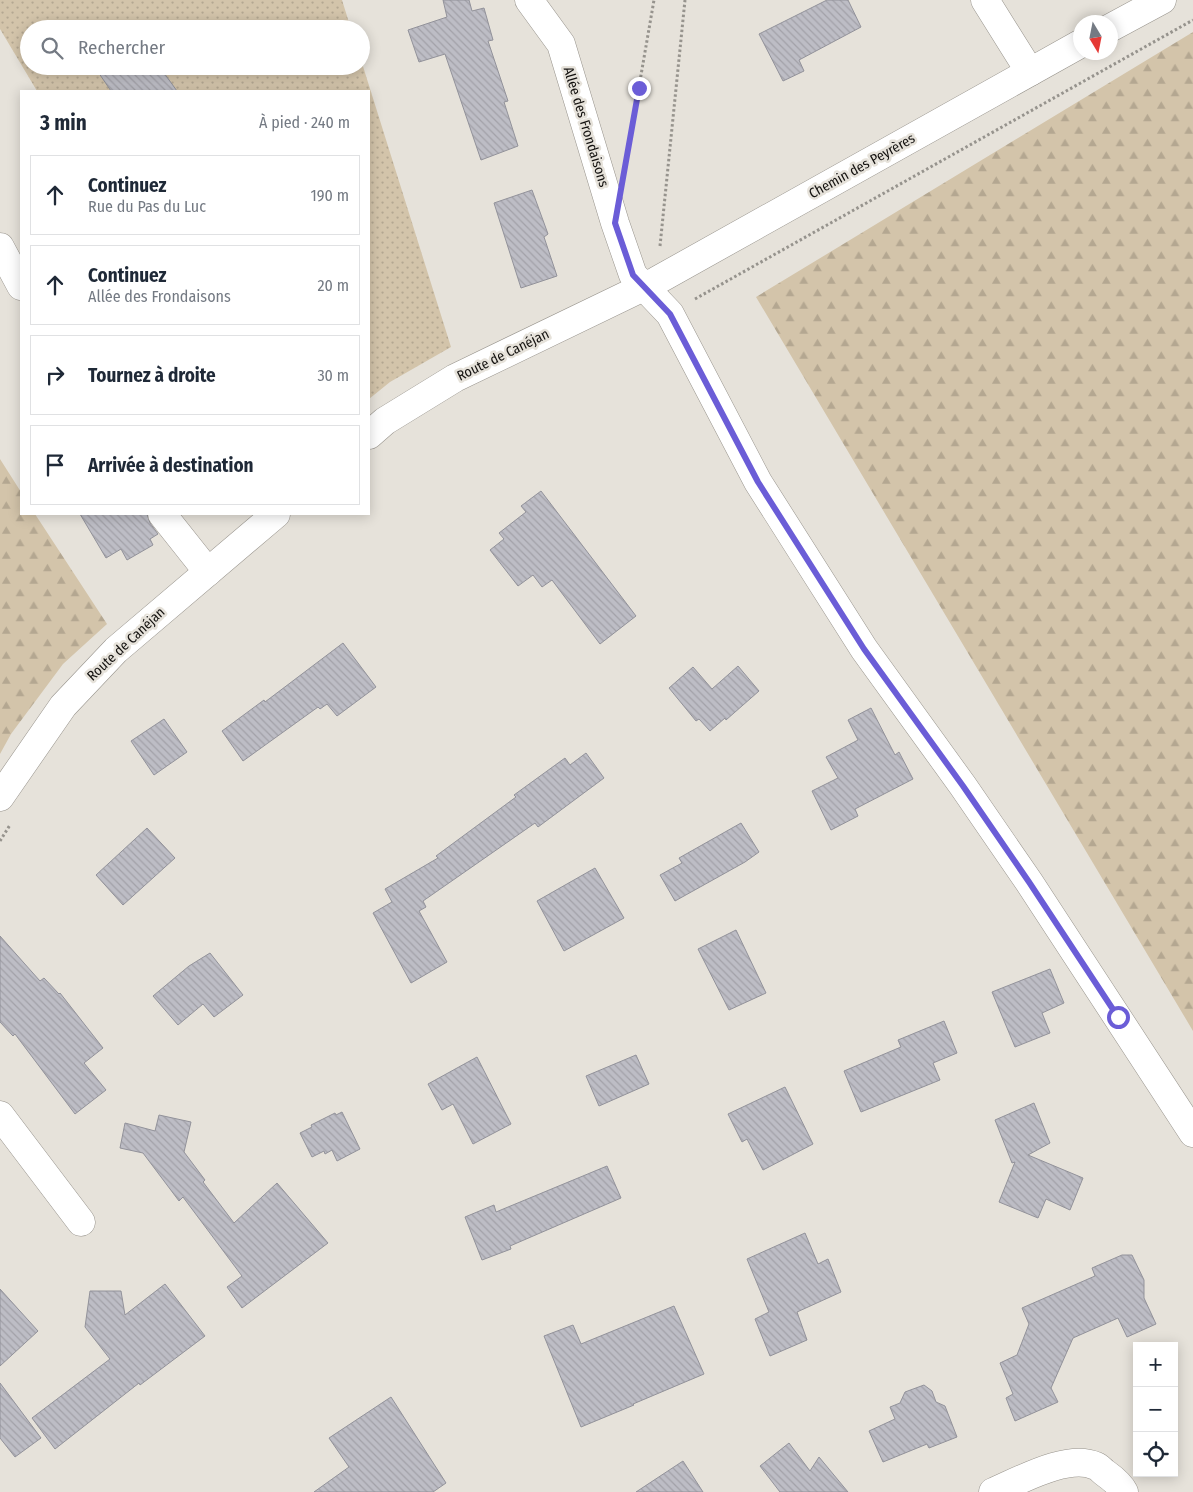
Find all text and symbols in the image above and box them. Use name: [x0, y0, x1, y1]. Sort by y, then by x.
north arrow: [1073, 15, 1118, 60]
search box: [20, 20, 370, 75]
icon: search: [38, 34, 66, 62]
text: Rechercher: [78, 36, 165, 59]
street label: Allée des Frondaisons: [560, 65, 612, 189]
route end: [628, 77, 651, 100]
text: 3 min: [40, 110, 87, 136]
text: À pied · 240 m: [259, 113, 350, 132]
street label: Chemin des Peyrères: [806, 130, 918, 202]
text: Continuez: [88, 174, 167, 197]
icon: ahead: [41, 181, 69, 209]
text: 190 m: [311, 186, 349, 205]
text: Rue du Pas du Luc: [88, 197, 206, 216]
text: Continuez: [88, 264, 167, 287]
icon: ahead: [41, 271, 69, 299]
text: 20 m: [318, 276, 349, 295]
text: Allée des Frondaisons: [88, 287, 231, 306]
street label: Route de Canéjan: [454, 325, 552, 385]
icon: right: [41, 361, 69, 389]
text: Tournez à droite: [88, 364, 216, 387]
text: 30 m: [317, 366, 349, 385]
icon: arrive: [41, 451, 69, 479]
text: Arrivée à destination: [88, 454, 254, 477]
street label: Route de Canéjan: [84, 604, 168, 684]
route start: [1107, 1006, 1130, 1029]
map controls: [1133, 1342, 1178, 1477]
button: +: [1133, 1342, 1178, 1387]
button: −: [1133, 1387, 1178, 1432]
button: locate: [1133, 1432, 1178, 1477]

